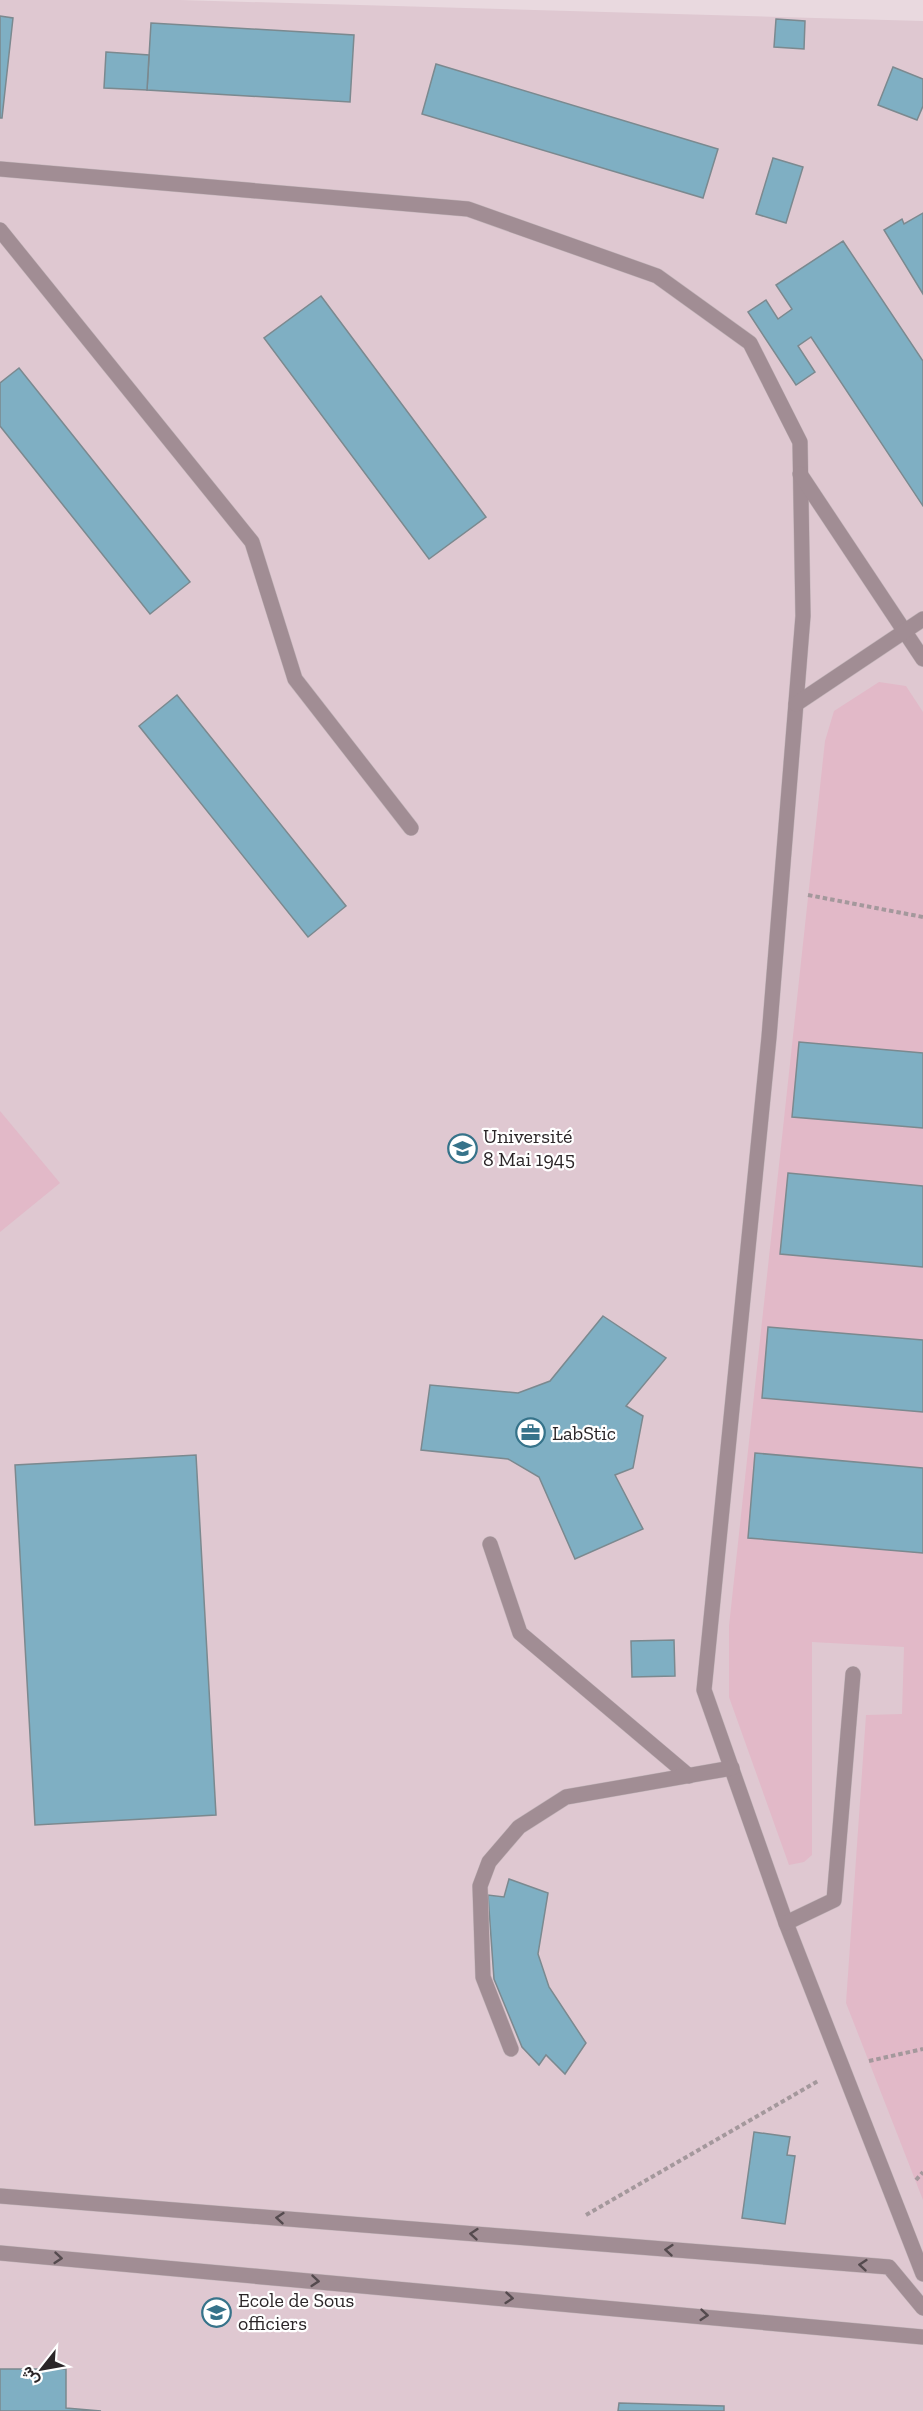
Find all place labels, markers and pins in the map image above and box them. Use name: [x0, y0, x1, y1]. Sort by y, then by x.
place label: Université 8 Mai 1945: [483, 1124, 575, 1171]
school or university icon: Université 8 Mai 1945: [446, 1132, 478, 1164]
office icon: LabStic: [515, 1417, 547, 1449]
place label: LabStic: [552, 1421, 616, 1445]
place label: Ecole de Sous officiers: [238, 2288, 354, 2335]
school or university icon: Ecole de Sous officiers: [201, 2296, 233, 2328]

